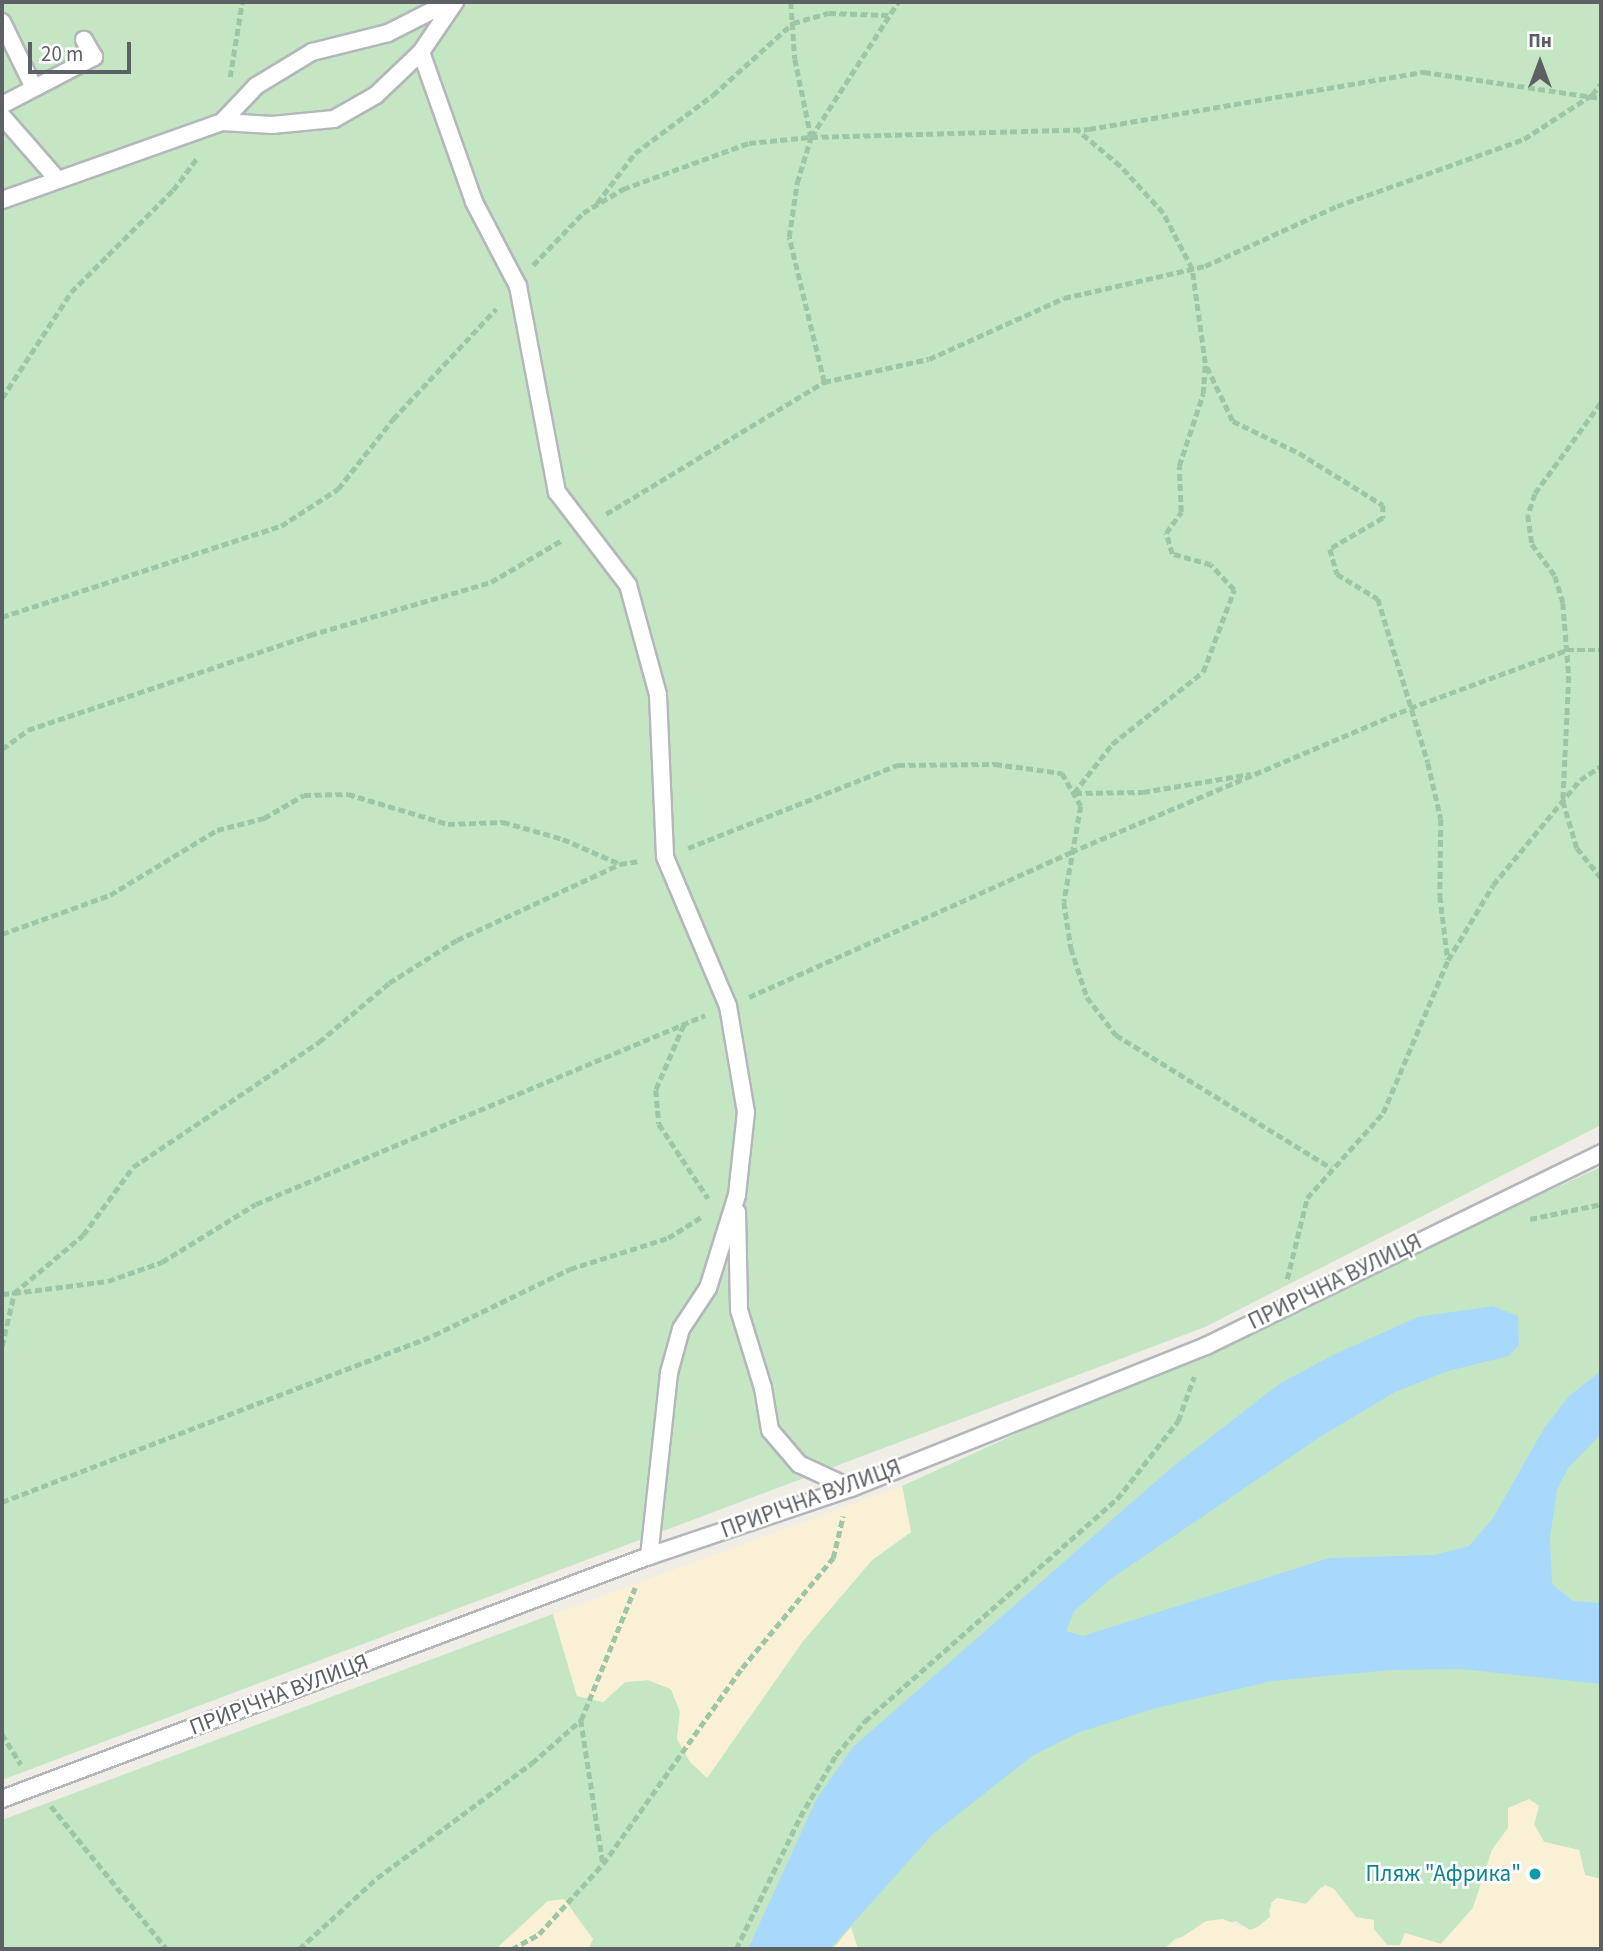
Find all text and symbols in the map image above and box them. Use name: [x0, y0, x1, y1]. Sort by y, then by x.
scale bar: [32, 28, 135, 72]
north arrow: [1505, 28, 1575, 98]
text: Пн: [1528, 28, 1552, 55]
text: 20 m: [41, 39, 83, 69]
street label: ПРИРІЧНА ВУЛИЦЯ: [1244, 1228, 1426, 1336]
street label: ПРИРІЧНА ВУЛИЦЯ: [717, 1454, 905, 1544]
street label: ПРИРІЧНА ВУЛИЦЯ: [186, 1648, 372, 1742]
place label: Пляж "Африка": [1365, 1860, 1521, 1888]
marker: Пляж "Африка": [1527, 1866, 1543, 1882]

